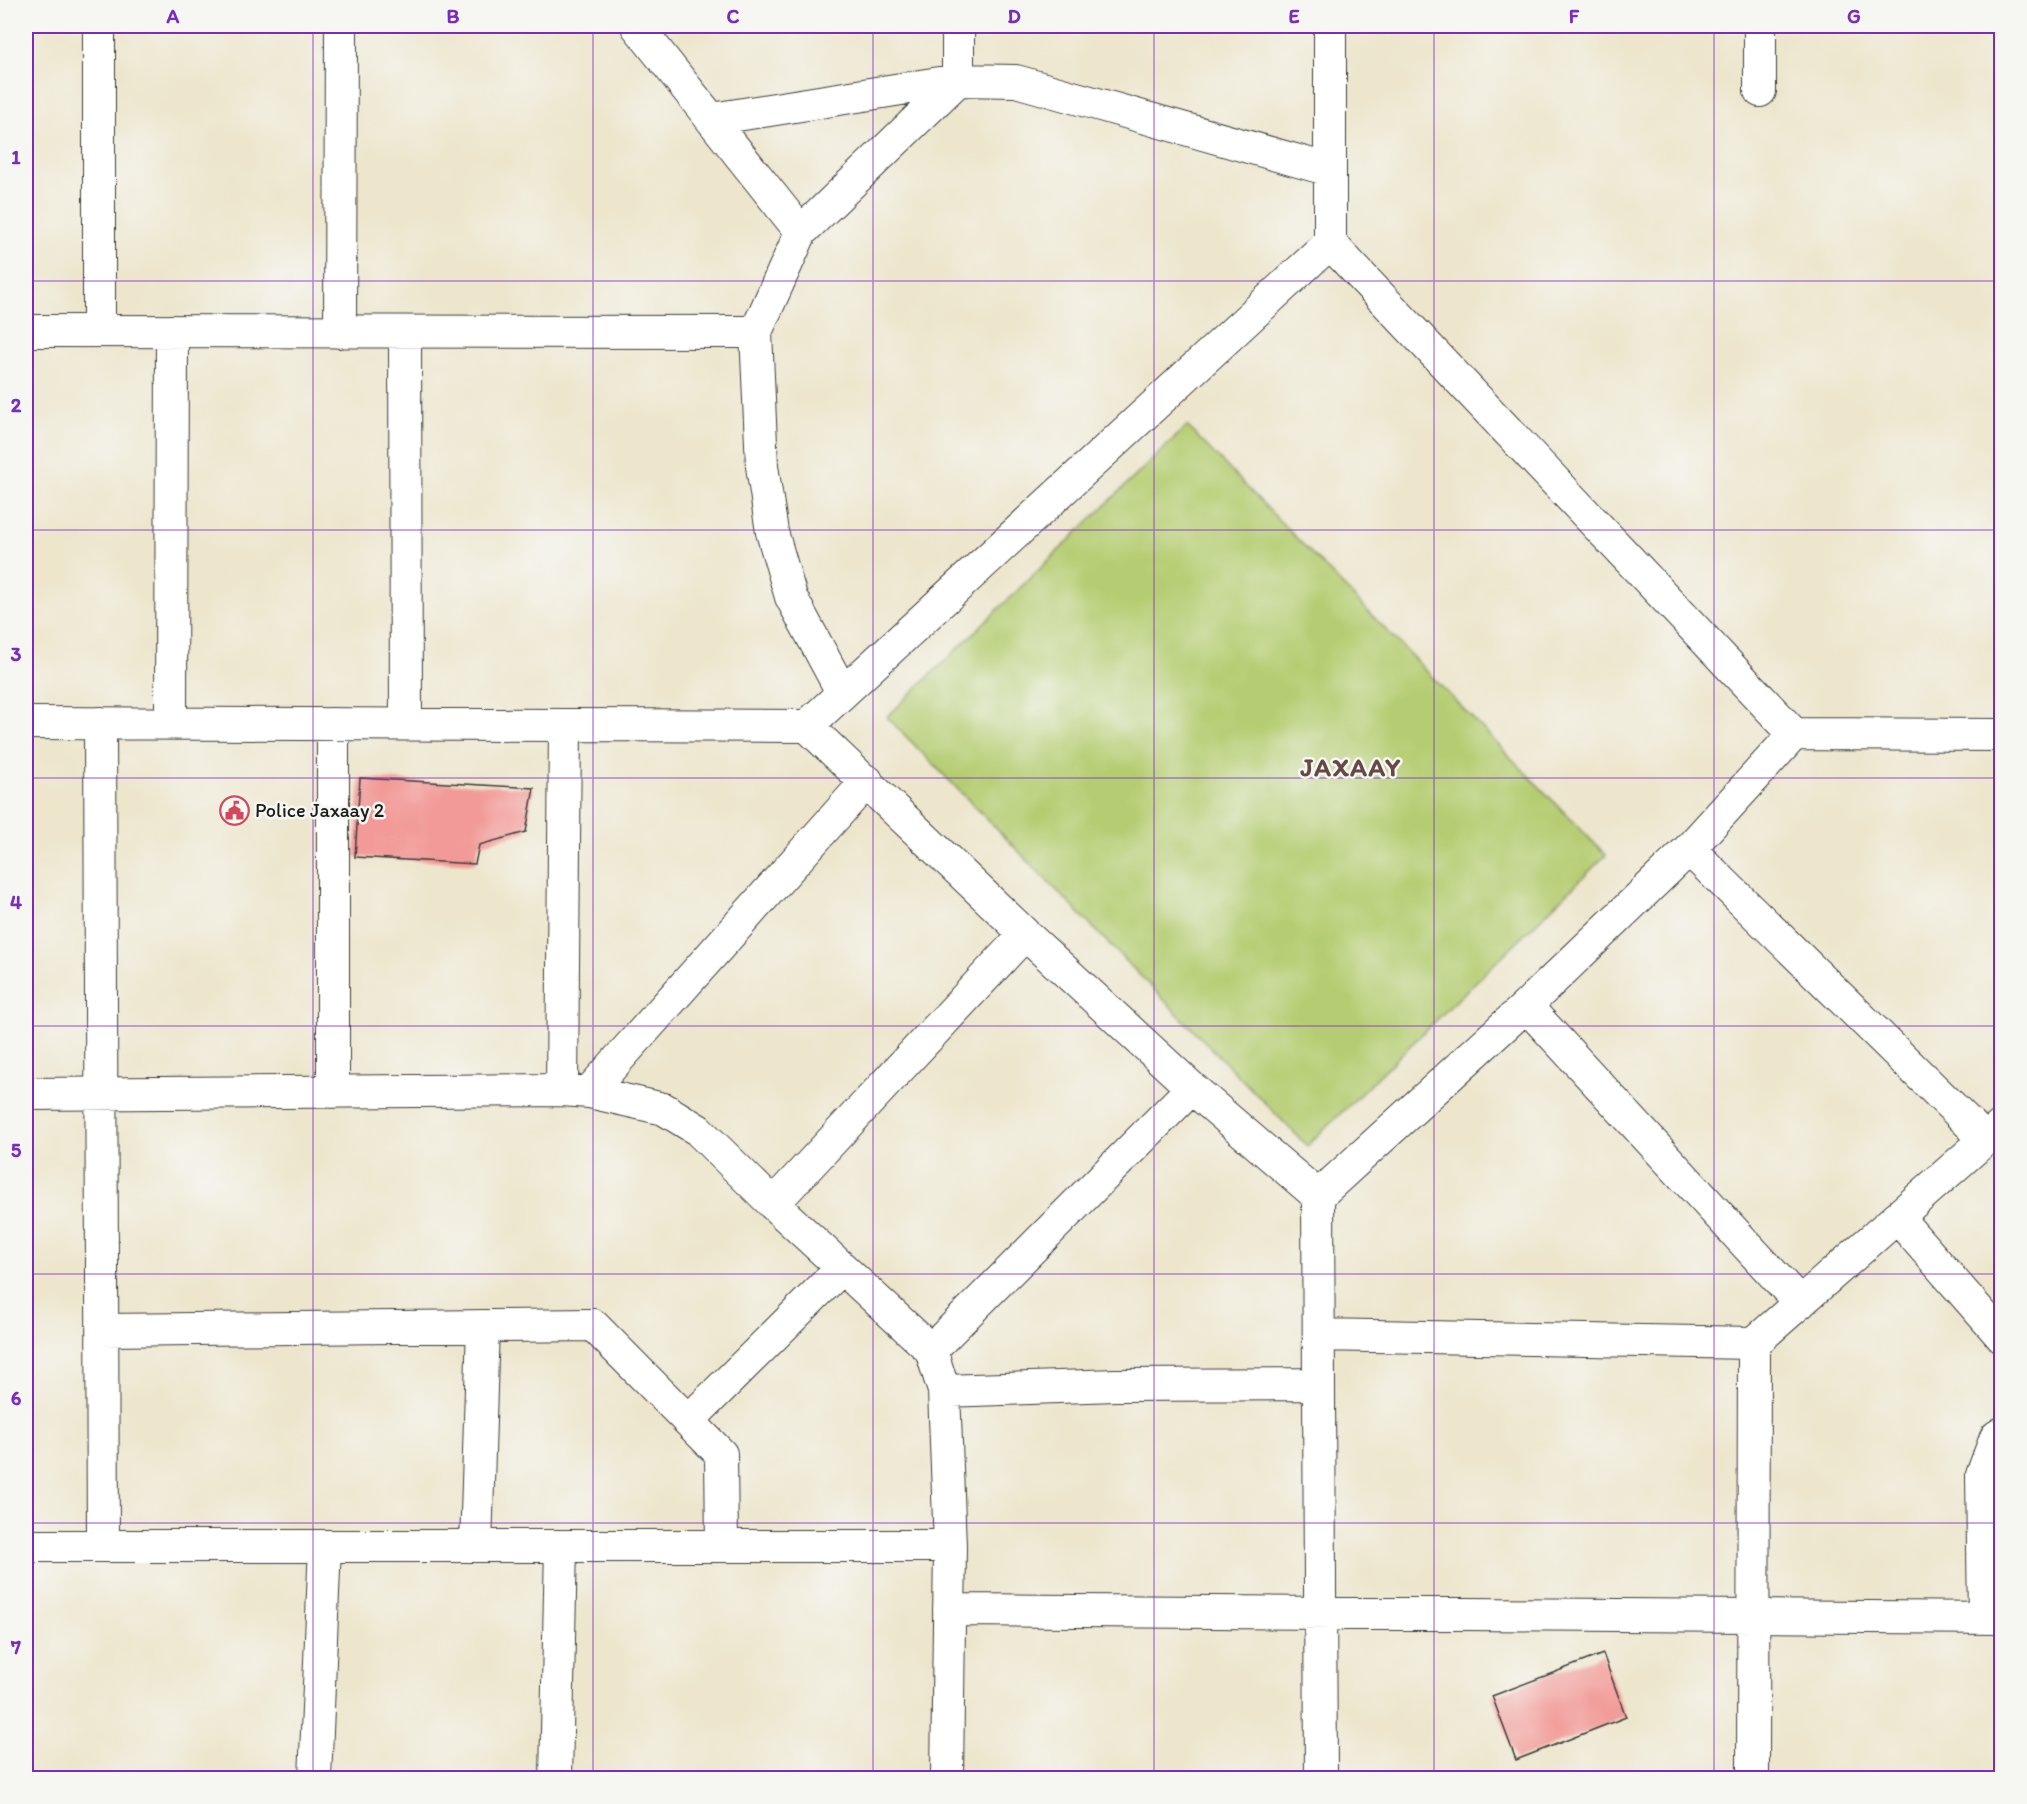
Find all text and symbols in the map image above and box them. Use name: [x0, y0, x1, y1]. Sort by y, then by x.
text: A: [166, 4, 180, 28]
text: B: [447, 4, 460, 28]
text: C: [727, 4, 740, 28]
text: D: [1007, 4, 1021, 28]
text: E: [1288, 4, 1300, 28]
text: F: [1569, 4, 1580, 28]
text: G: [1847, 4, 1861, 28]
text: 1: [11, 145, 21, 169]
text: 2: [11, 393, 22, 417]
text: 3: [11, 642, 22, 666]
district label: JAXAAY: [1299, 751, 1402, 783]
public building icon: Police Jaxaay 2: [218, 794, 250, 826]
place label: Police Jaxaay 2: [255, 798, 385, 822]
text: 4: [10, 890, 22, 914]
text: 5: [11, 1138, 22, 1162]
text: 6: [11, 1386, 22, 1410]
text: 7: [10, 1635, 21, 1659]

